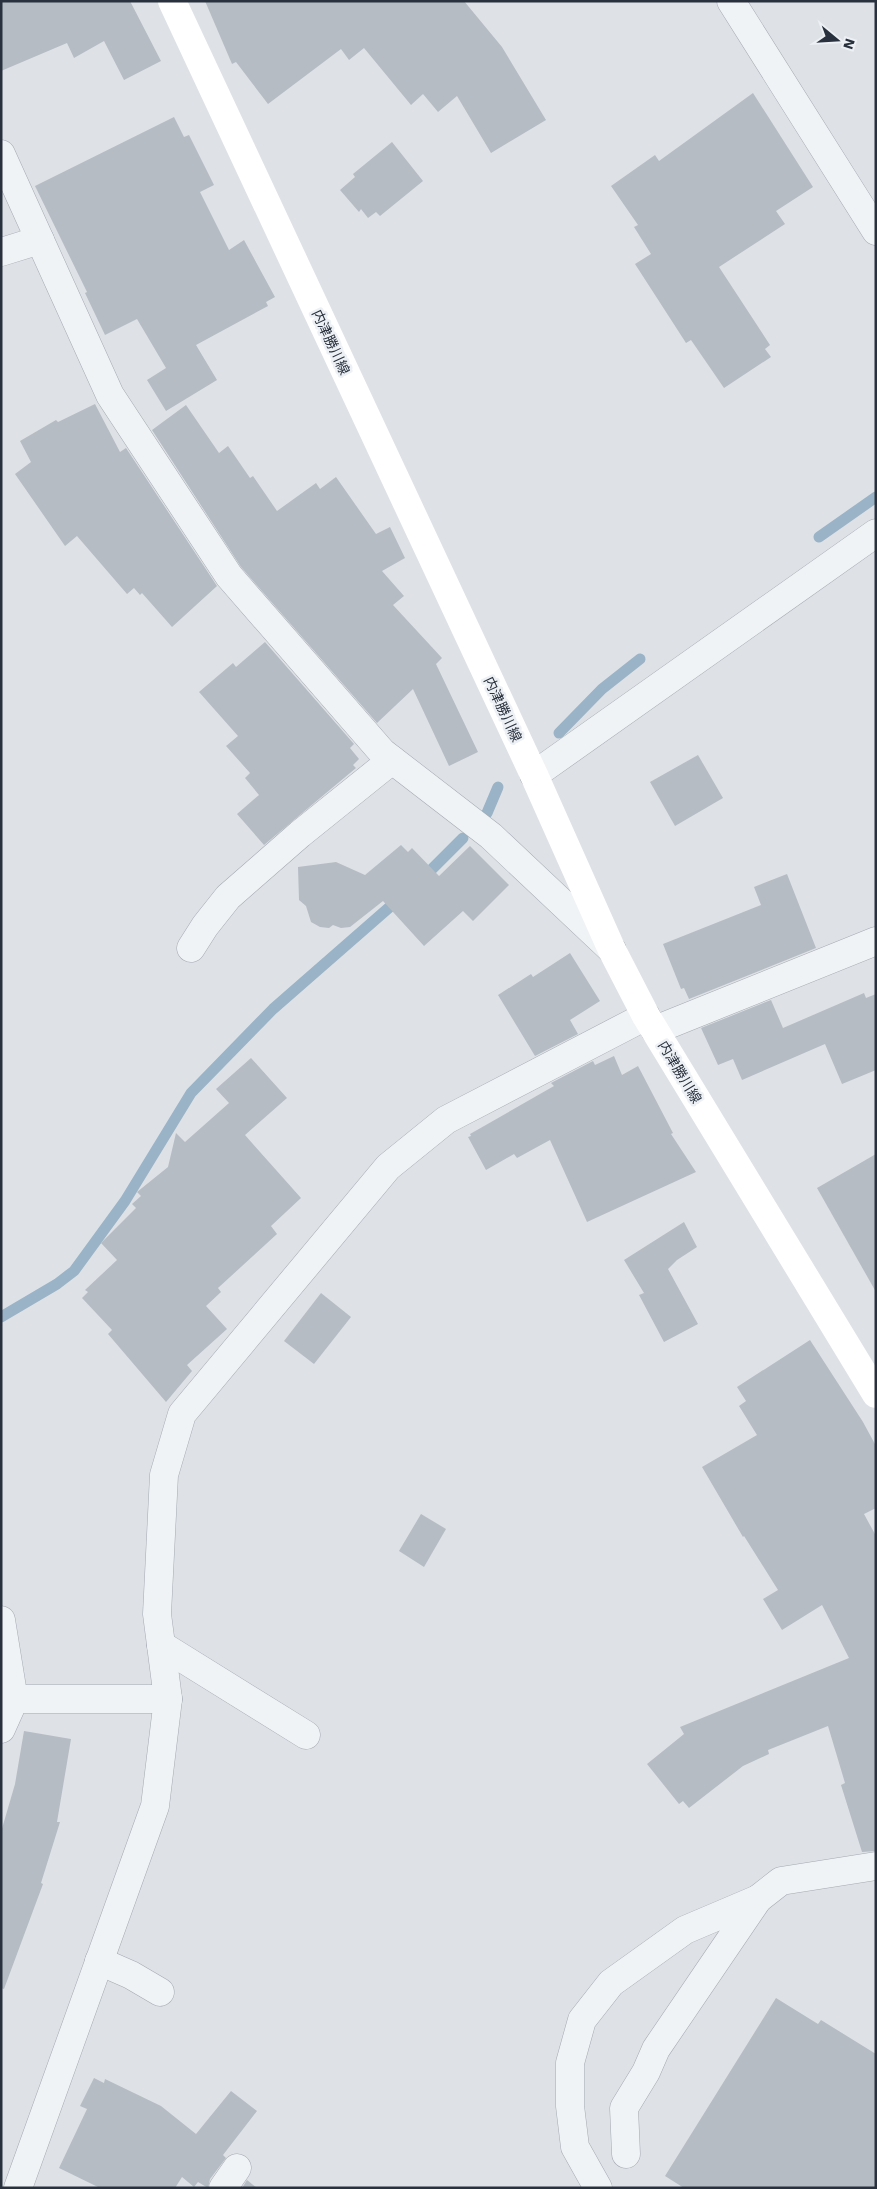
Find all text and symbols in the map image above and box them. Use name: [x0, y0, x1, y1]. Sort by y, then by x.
north arrow: [812, 15, 862, 65]
text: N: [840, 37, 859, 51]
street label: 内津勝川線: [309, 307, 353, 377]
street label: 内津勝川線: [481, 674, 525, 744]
street label: 内津勝川線: [655, 1038, 705, 1106]

